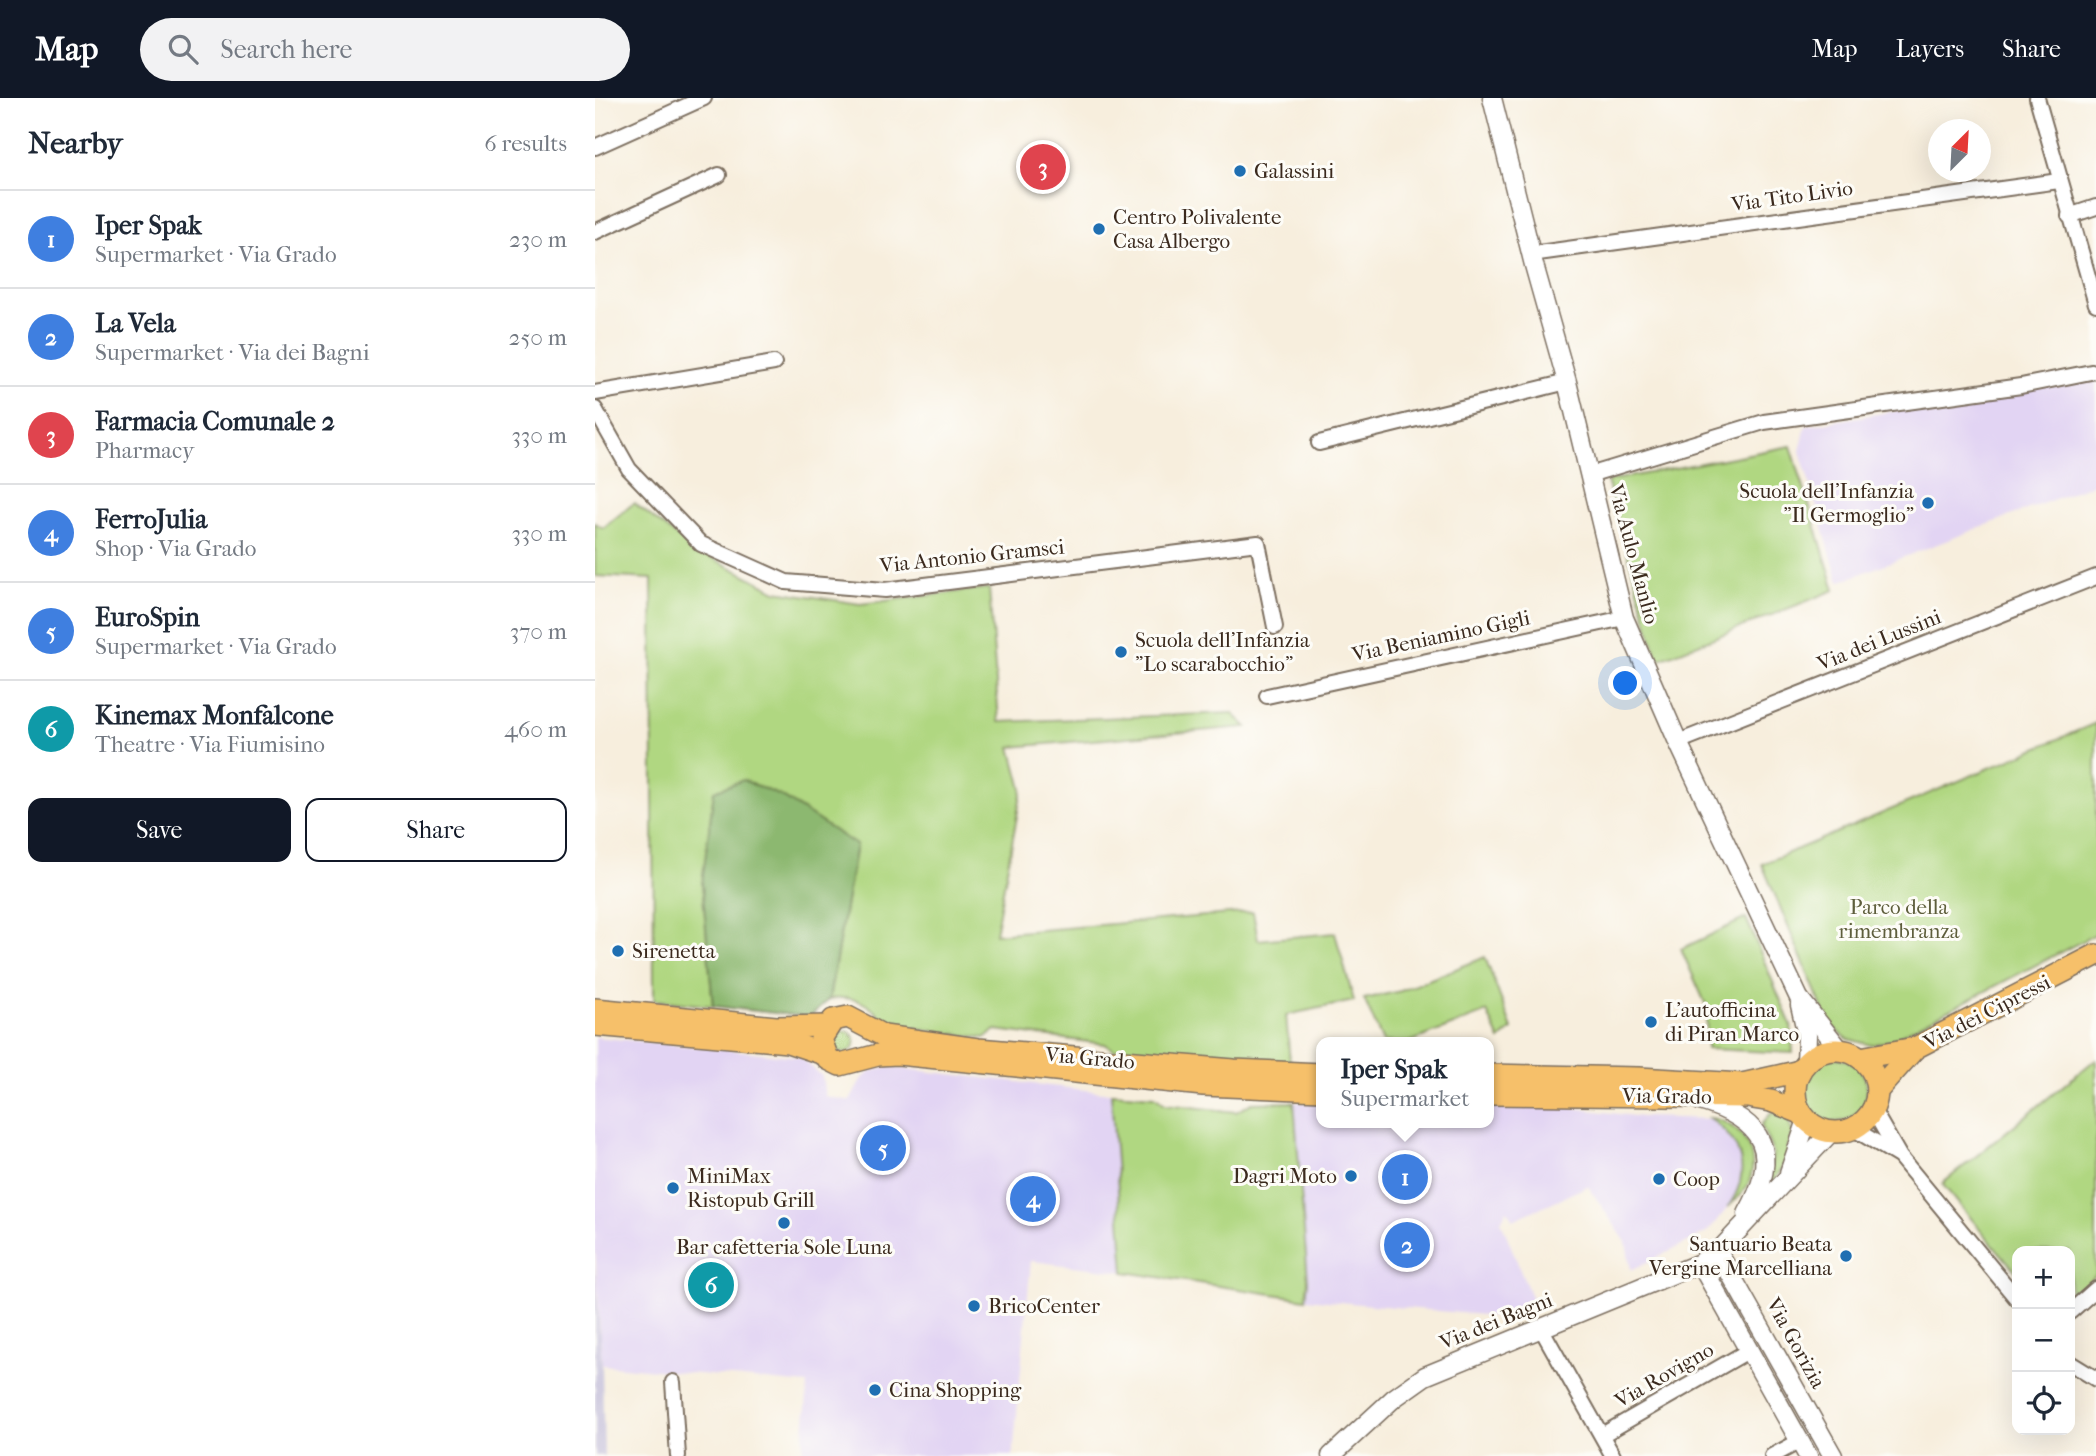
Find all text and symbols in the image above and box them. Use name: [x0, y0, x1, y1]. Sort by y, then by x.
search box: [140, 18, 630, 81]
text: Map: [35, 30, 98, 69]
icon: search: [164, 30, 202, 68]
text: Search here: [220, 34, 352, 65]
text: Map: [1812, 35, 1858, 63]
text: Layers: [1896, 35, 1964, 63]
text: Share: [2002, 35, 2061, 63]
north arrow: [1928, 119, 1991, 182]
text: Nearby: [28, 126, 123, 161]
text: 6 results: [484, 130, 567, 157]
pin: 3: [1020, 141, 1066, 193]
place label: Galassini: [1254, 159, 1334, 183]
marker: Galassini: [1232, 163, 1248, 179]
street label: Via Tito Livio: [1729, 176, 1854, 217]
place label: Centro Polivalente Casa Albergo: [1113, 205, 1281, 253]
text: Iper Spak: [95, 210, 202, 241]
marker: Centro Polivalente Casa Albergo: [1091, 221, 1107, 237]
text: 1: [47, 226, 55, 253]
text: 230 m: [509, 226, 567, 253]
text: Supermarket · Via Grado: [95, 241, 337, 268]
text: La Vela: [95, 308, 176, 339]
text: 2: [45, 324, 57, 351]
text: 250 m: [509, 324, 567, 351]
text: Supermarket · Via dei Bagni: [95, 339, 369, 366]
text: Farmacia Comunale 2: [95, 406, 335, 437]
text: 3: [46, 422, 56, 449]
text: 330 m: [511, 422, 567, 449]
text: Pharmacy: [95, 437, 194, 464]
place label: Scuola dell'Infanzia "Il Germoglio": [1739, 479, 1914, 527]
street label: Via Aulo Manlio: [1604, 481, 1664, 627]
marker: Scuola dell'Infanzia "Il Germoglio": [1920, 495, 1936, 511]
text: FerroJulia: [95, 504, 207, 535]
text: 4: [44, 520, 58, 547]
text: 330 m: [511, 520, 567, 547]
street label: Via Antonio Gramsci: [878, 534, 1065, 578]
text: Shop · Via Grado: [95, 535, 257, 562]
text: EuroSpin: [95, 602, 200, 633]
street label: Via dei Lussini: [1813, 604, 1944, 676]
street label: Via Beniamino Gigli: [1349, 605, 1532, 667]
text: 5: [46, 618, 56, 645]
text: 370 m: [510, 618, 567, 645]
place label: Scuola dell'Infanzia "Lo scarabocchio": [1135, 628, 1310, 676]
text: Supermarket · Via Grado: [95, 633, 337, 660]
marker: Scuola dell'Infanzia "Lo scarabocchio": [1113, 644, 1129, 660]
your location: [1608, 666, 1642, 700]
text: Kinemax Monfalcone: [95, 700, 334, 731]
text: 6: [45, 716, 57, 743]
text: 460 m: [504, 716, 567, 743]
text: Theatre · Via Fiumisino: [95, 731, 325, 758]
button: Save: [28, 798, 291, 862]
button: Share: [305, 798, 567, 862]
park label: Parco della rimembranza: [1839, 895, 1960, 943]
place label: Sirenetta: [632, 939, 716, 963]
marker: Sirenetta: [610, 943, 626, 959]
street label: Via dei Cipressi: [1919, 970, 2054, 1055]
place label: L’autofficina di Piran Marco: [1665, 998, 1799, 1046]
marker: L’autofficina di Piran Marco: [1643, 1014, 1659, 1030]
popup: [1316, 1037, 1494, 1128]
street label: Via Grado: [1043, 1042, 1136, 1074]
text: Iper Spak: [1341, 1054, 1447, 1085]
street label: Via Grado: [1621, 1083, 1712, 1109]
text: Supermarket: [1341, 1085, 1469, 1112]
pin: 5: [860, 1122, 906, 1174]
pin: 1: [1382, 1151, 1428, 1203]
place label: MiniMax Ristopub Grill: [687, 1164, 815, 1212]
place label: Dagri Moto: [1233, 1164, 1337, 1188]
place label: Coop: [1673, 1167, 1720, 1191]
marker: Dagri Moto: [1343, 1168, 1359, 1184]
marker: Coop: [1651, 1171, 1667, 1187]
pin: 4: [1010, 1173, 1056, 1225]
marker: MiniMax Ristopub Grill: [665, 1180, 681, 1196]
marker: Bar cafetteria Sole Luna: [776, 1215, 792, 1231]
pin: 2: [1384, 1219, 1430, 1271]
place label: Santuario Beata Vergine Marcelliana: [1648, 1232, 1832, 1280]
place label: Bar cafetteria Sole Luna: [676, 1235, 892, 1259]
map controls: [2012, 1246, 2075, 1435]
button: +: [2012, 1246, 2075, 1309]
marker: Santuario Beata Vergine Marcelliana: [1838, 1248, 1854, 1264]
pin: 6: [688, 1259, 734, 1311]
street label: Via dei Bagni: [1435, 1287, 1556, 1355]
street label: Via Gorizia: [1761, 1293, 1831, 1393]
place label: BricoCenter: [988, 1294, 1100, 1318]
marker: BricoCenter: [966, 1298, 982, 1314]
button: −: [2012, 1309, 2075, 1372]
street label: Via Rovigno: [1610, 1337, 1718, 1413]
button: locate: [2012, 1372, 2075, 1435]
place label: Cina Shopping: [889, 1378, 1022, 1402]
marker: Cina Shopping: [867, 1382, 883, 1398]

